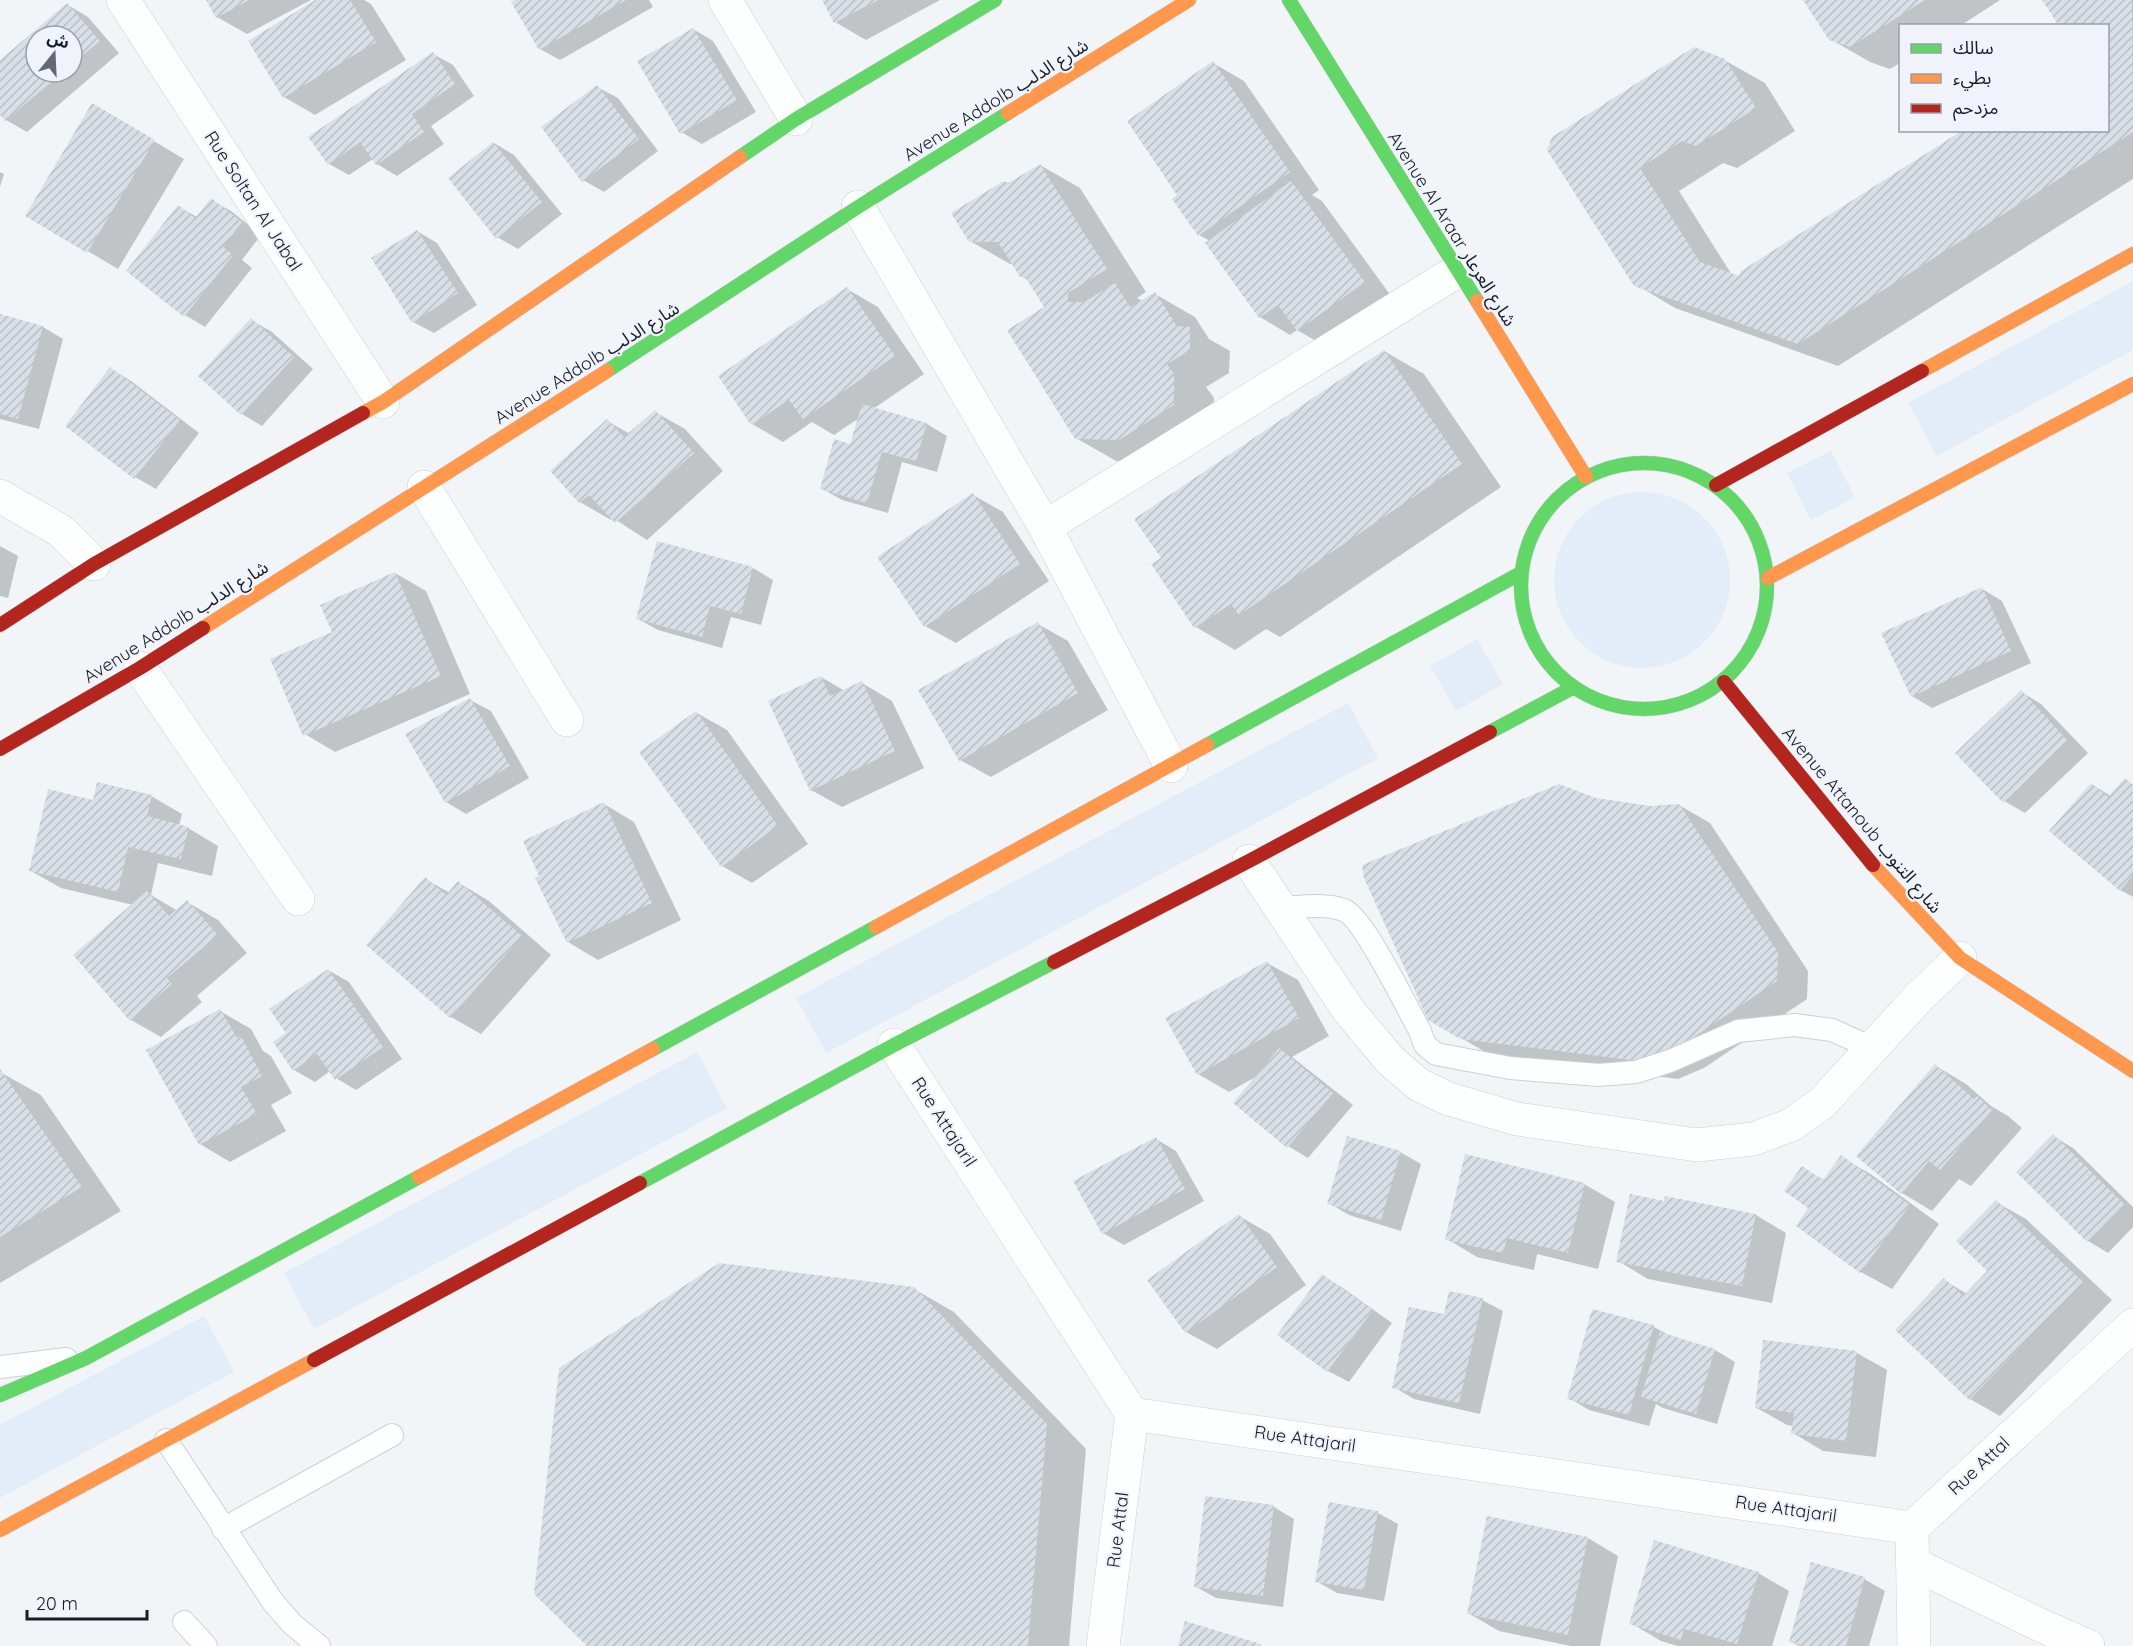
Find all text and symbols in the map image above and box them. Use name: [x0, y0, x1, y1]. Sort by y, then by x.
north arrow: [24, 24, 84, 84]
legend: [1899, 24, 2109, 132]
text: ش: [45, 27, 72, 53]
street label: Avenue Addolb شارع الدلب: [899, 33, 1094, 168]
text: سالك: [1953, 36, 1994, 59]
text: بطيء: [1953, 66, 1991, 91]
text: مزدحم: [1953, 96, 1998, 121]
street label: Rue Soltan Al Jabal: [200, 126, 307, 275]
street label: Avenue Al Araar شارع العرعار: [1380, 127, 1522, 332]
street label: Avenue Addolb شارع الدلب: [490, 296, 685, 431]
street label: Avenue Addolb شارع الدلب: [79, 555, 274, 690]
street label: Avenue Attanoub شارع التنوب: [1775, 722, 1947, 920]
street label: Rue Attajaril: [907, 1072, 982, 1171]
street label: Rue Attajaril: [1253, 1420, 1357, 1457]
street label: Rue Attal: [1943, 1431, 2014, 1500]
street label: Rue Attajaril: [1734, 1490, 1838, 1527]
street label: Rue Attal: [1101, 1491, 1134, 1569]
scale bar: [27, 1583, 147, 1621]
text: 20 m: [36, 1592, 78, 1615]

